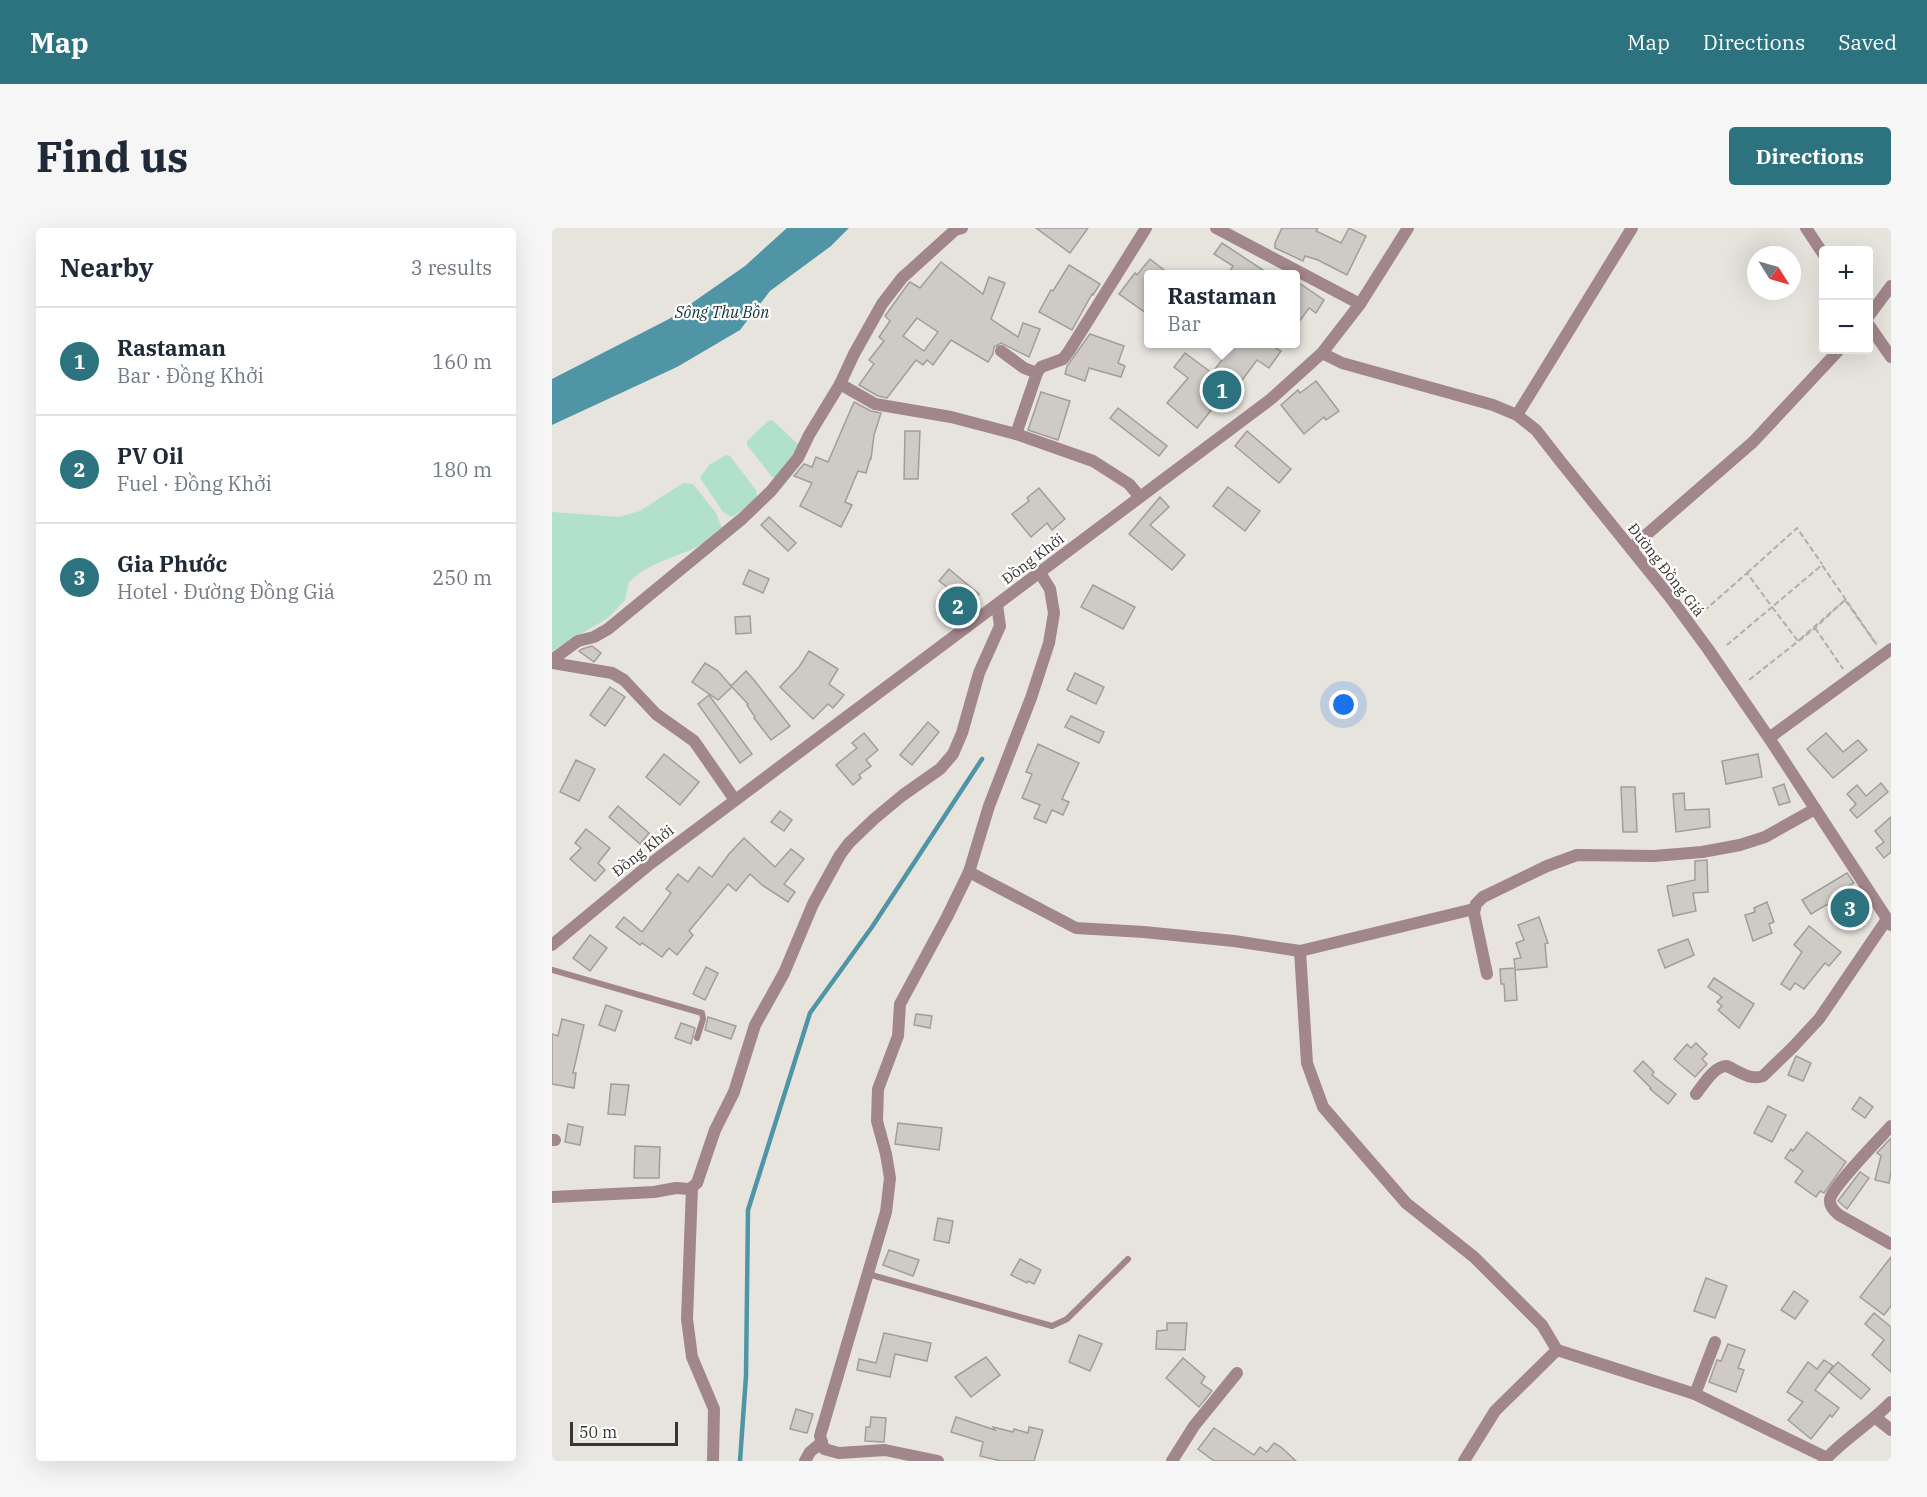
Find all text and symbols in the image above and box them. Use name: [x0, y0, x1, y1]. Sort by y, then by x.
text: Map: [30, 24, 89, 61]
text: Map: [1627, 28, 1670, 56]
text: Directions: [1703, 28, 1805, 56]
text: Saved: [1838, 28, 1897, 56]
button: Directions: [1729, 127, 1891, 185]
text: Find us: [36, 129, 188, 184]
north arrow: [1747, 246, 1801, 300]
map controls: [1819, 246, 1873, 354]
button: +: [1819, 246, 1873, 300]
text: Nearby: [60, 250, 154, 284]
text: 3 results: [411, 254, 492, 281]
popup: [1144, 270, 1300, 348]
text: Rastaman: [1167, 281, 1277, 310]
button: −: [1819, 300, 1873, 354]
water label: Sông Thu Bồn: [674, 302, 769, 322]
text: Bar: [1167, 310, 1201, 337]
text: Rastaman: [117, 333, 226, 362]
text: 1: [74, 348, 86, 375]
text: 160 m: [432, 348, 492, 375]
text: Bar · Đồng Khởi: [117, 362, 264, 389]
pin: 1: [1202, 368, 1242, 412]
text: PV Oil: [117, 441, 184, 470]
text: 2: [74, 456, 86, 483]
text: 180 m: [432, 456, 492, 483]
text: Fuel · Đồng Khởi: [117, 470, 272, 497]
street label: Đường Đồng Giá: [1624, 519, 1709, 620]
street label: Đồng Khởi: [998, 529, 1068, 588]
text: Gia Phước: [117, 549, 227, 578]
text: 3: [74, 564, 86, 591]
text: 250 m: [432, 564, 492, 591]
text: Hotel · Đường Đồng Giá: [117, 578, 335, 605]
pin: 2: [938, 584, 978, 628]
your location: [1329, 690, 1358, 719]
street label: Đồng Khởi: [608, 820, 678, 881]
pin: 3: [1830, 886, 1870, 930]
scale bar: [570, 1419, 678, 1446]
text: 50 m: [579, 1422, 617, 1442]

